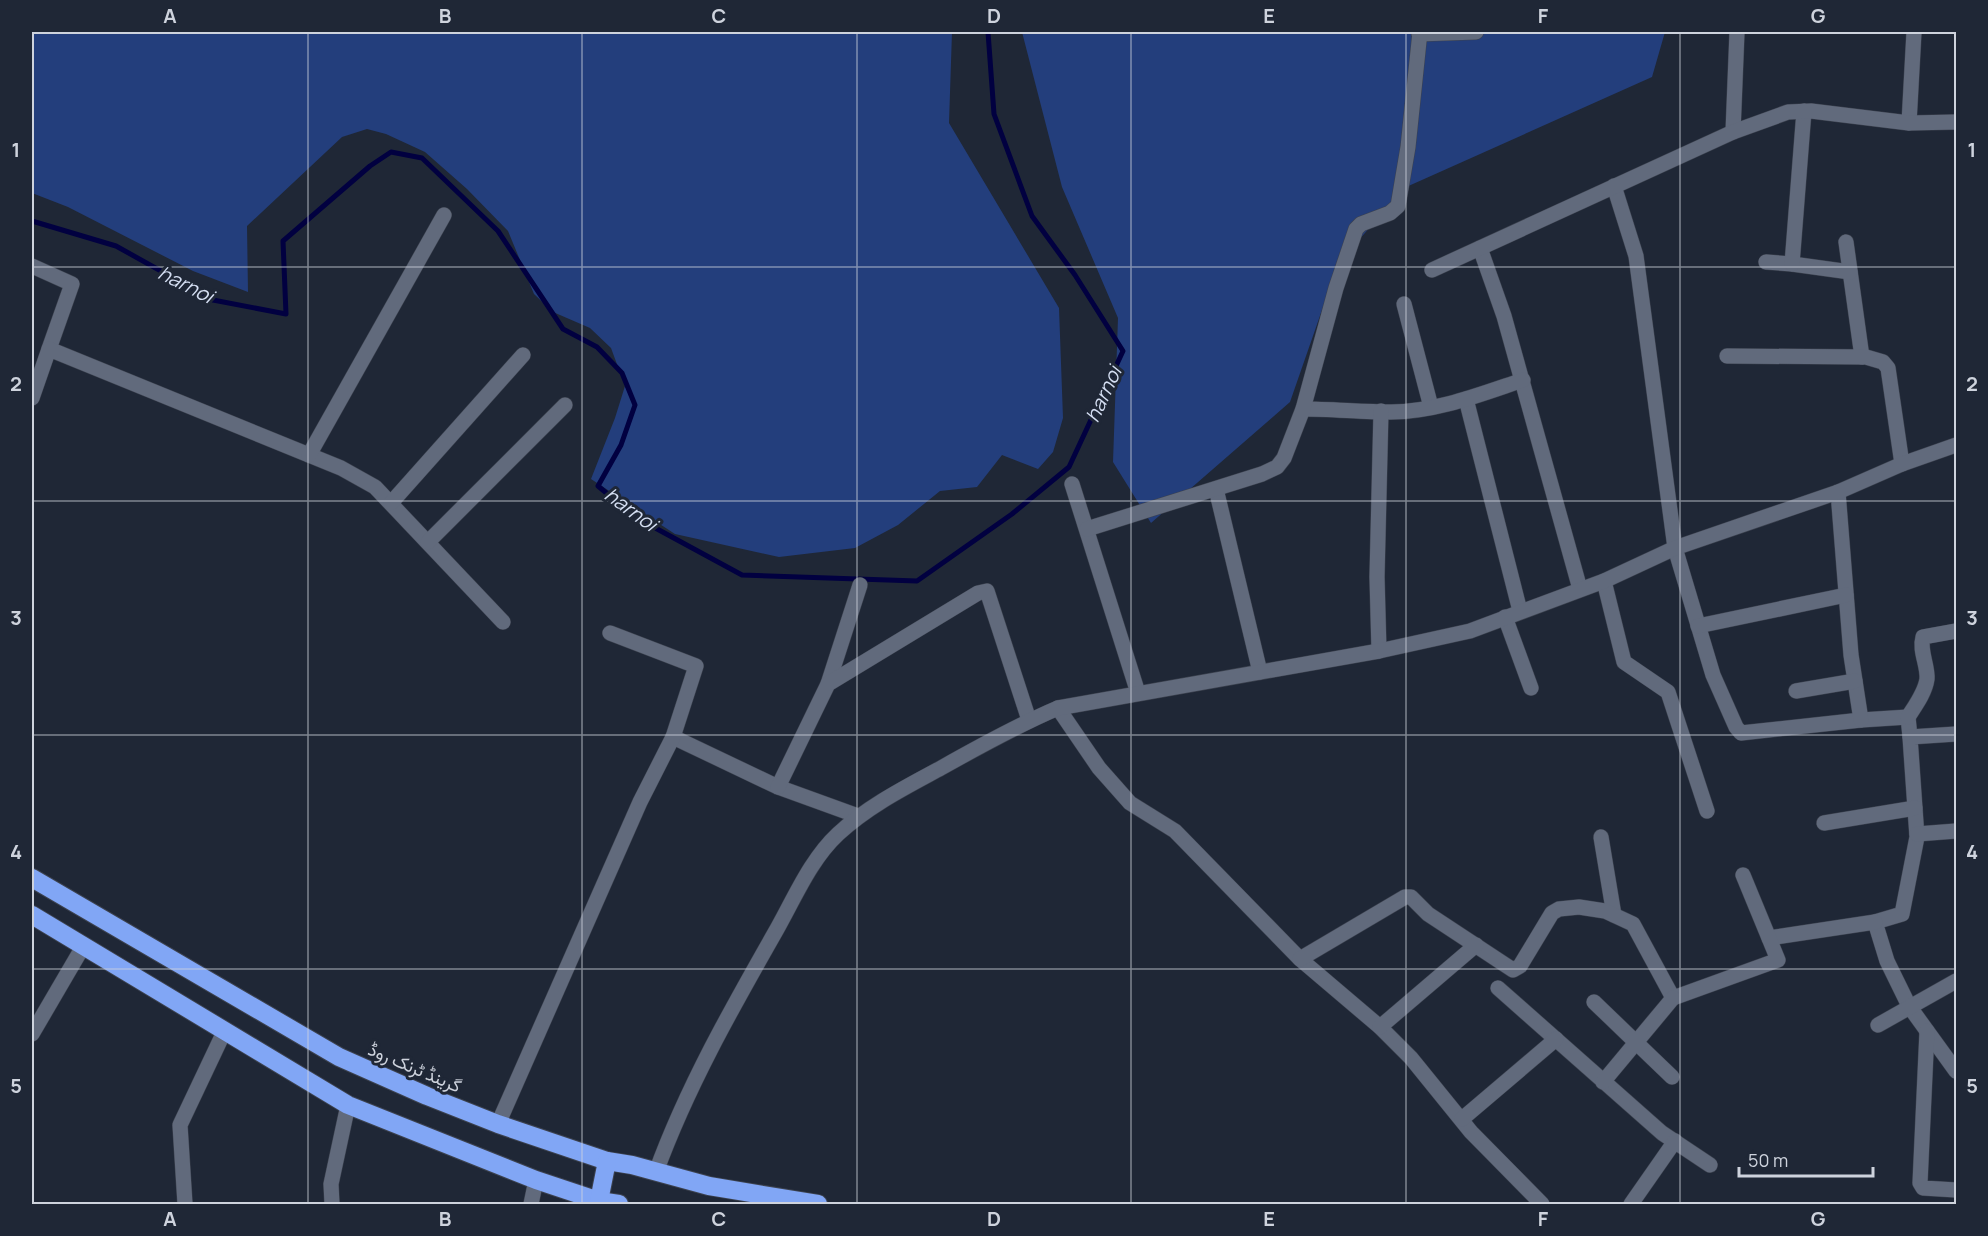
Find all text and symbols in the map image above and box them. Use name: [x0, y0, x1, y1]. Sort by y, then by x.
text: A: [163, 2, 177, 29]
text: B: [439, 2, 452, 29]
text: C: [712, 2, 726, 29]
text: D: [987, 2, 1001, 29]
text: E: [1263, 2, 1275, 29]
text: F: [1538, 2, 1549, 29]
text: G: [1811, 2, 1826, 29]
text: 1: [12, 136, 20, 163]
text: 1: [1968, 136, 1976, 163]
water label: harnoi: [154, 259, 220, 310]
water label: harnoi: [1078, 360, 1129, 426]
text: 2: [10, 370, 22, 397]
text: 2: [1966, 370, 1978, 397]
water label: harnoi: [599, 481, 664, 538]
text: 3: [10, 604, 22, 631]
text: 3: [1966, 604, 1978, 631]
text: 4: [10, 838, 22, 865]
text: 4: [1966, 838, 1978, 865]
street label: گرینڈ ٹرنک روڈ: [365, 1037, 465, 1097]
text: 5: [10, 1072, 22, 1099]
text: 5: [1966, 1072, 1978, 1099]
scale bar: [1739, 1140, 1872, 1178]
text: 50 m: [1748, 1148, 1788, 1172]
text: A: [163, 1205, 177, 1232]
text: B: [439, 1205, 452, 1232]
text: C: [712, 1205, 726, 1232]
text: D: [987, 1205, 1001, 1232]
text: E: [1263, 1205, 1275, 1232]
text: F: [1538, 1205, 1549, 1232]
text: G: [1811, 1205, 1826, 1232]

